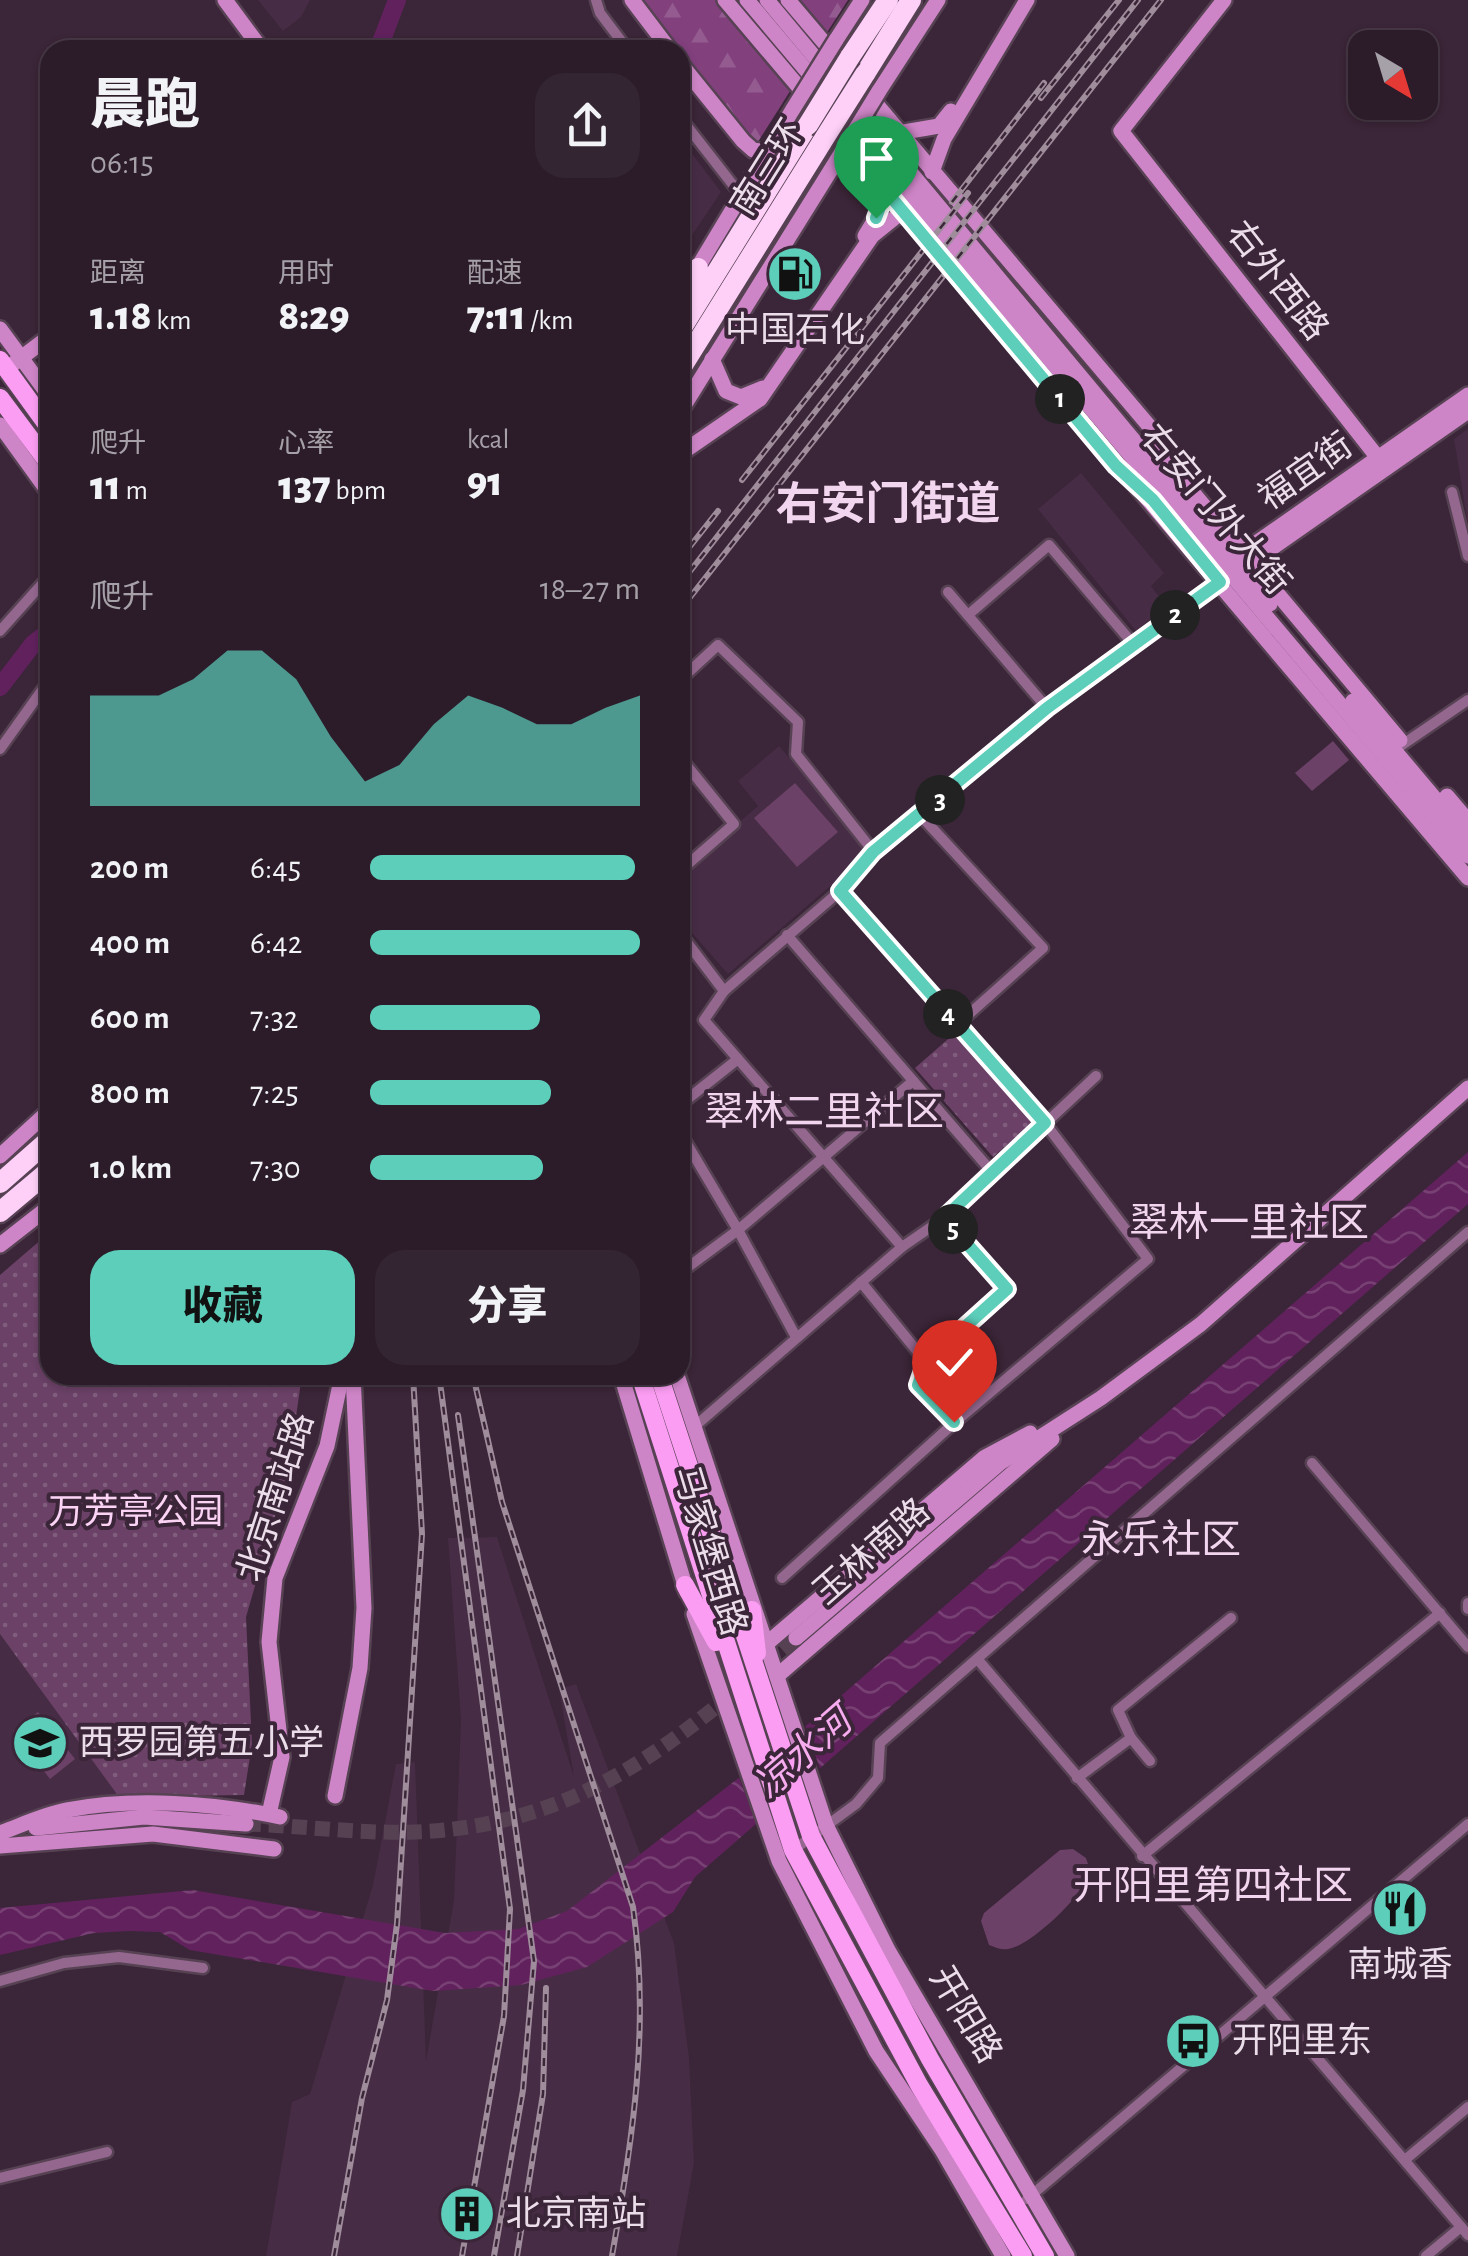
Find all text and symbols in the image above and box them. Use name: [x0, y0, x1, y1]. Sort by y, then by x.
north arrow: [1348, 30, 1438, 120]
map controls: [1348, 30, 1438, 120]
button: share: [535, 73, 640, 178]
text: 晨跑: [90, 79, 200, 134]
street label: 南三环: [724, 113, 811, 222]
pin: [834, 116, 919, 219]
icon: arrive: [849, 131, 904, 186]
text: 06:15: [90, 147, 154, 179]
street label: 右外西路: [1220, 214, 1335, 347]
fuel station icon: 中国石化: [765, 244, 825, 304]
text: 距离: [90, 260, 146, 288]
text: 用时: [278, 260, 334, 288]
text: 配速: [467, 260, 523, 288]
text: 1.18: [90, 295, 152, 337]
text: 8:29: [278, 295, 350, 337]
text: 7:11: [467, 295, 526, 337]
text: km: [152, 307, 191, 335]
text: /km: [526, 307, 573, 335]
place label: 中国石化: [725, 311, 865, 348]
pin: 1: [1035, 374, 1085, 424]
text: 1: [1055, 385, 1065, 413]
street label: 右安门外大街: [1134, 417, 1297, 602]
text: kcal: [467, 426, 509, 454]
street label: 福宜街: [1252, 426, 1359, 516]
text: 爬升: [90, 430, 146, 458]
text: 心率: [278, 430, 334, 458]
text: 91: [467, 461, 503, 503]
text: 11: [90, 465, 121, 507]
text: 137: [278, 465, 331, 507]
text: m: [121, 477, 148, 505]
text: bpm: [331, 477, 386, 505]
district label: 右安门街道: [775, 480, 1001, 528]
text: 18–27 m: [540, 573, 640, 605]
text: 爬升: [90, 581, 154, 613]
pin: 2: [1150, 590, 1200, 640]
text: 2: [1168, 601, 1182, 629]
pin: 3: [915, 775, 965, 825]
text: 3: [934, 786, 946, 814]
text: 200 m: [90, 852, 169, 884]
text: 6:45: [250, 852, 301, 884]
text: 400 m: [90, 927, 170, 959]
text: 6:42: [250, 927, 302, 959]
pin: 4: [923, 989, 973, 1039]
text: 4: [941, 1000, 955, 1028]
text: 600 m: [90, 1002, 169, 1034]
text: 7:32: [250, 1002, 298, 1034]
text: 800 m: [90, 1077, 170, 1109]
text: 7:25: [250, 1077, 299, 1109]
district label: 翠林二里社区: [704, 1091, 944, 1133]
text: 1.0 km: [90, 1152, 172, 1184]
text: 7:30: [250, 1152, 301, 1184]
district label: 翠林一里社区: [1129, 1202, 1369, 1244]
pin: 5: [928, 1204, 978, 1254]
text: 5: [947, 1215, 959, 1243]
button: 收藏: [90, 1250, 355, 1365]
button: 分享: [375, 1250, 640, 1365]
pin: [912, 1320, 997, 1423]
icon: check: [927, 1335, 982, 1390]
street label: 北京南站路: [230, 1408, 320, 1586]
street label: 马家堡西路: [667, 1462, 753, 1640]
street label: 玉林南路: [806, 1491, 936, 1611]
park label: 万芳亭公园: [48, 1493, 224, 1530]
district label: 永乐社区: [1081, 1519, 1241, 1561]
water label: 凉水河: [747, 1696, 865, 1806]
school or university icon: 西罗园第五小学: [10, 1713, 70, 1773]
place label: 西罗园第五小学: [79, 1724, 324, 1761]
district label: 开阳里第四社区: [1073, 1865, 1353, 1907]
restaurant icon: 南城香: [1370, 1879, 1430, 1939]
place label: 南城香: [1347, 1946, 1453, 1983]
street label: 开阳路: [923, 1960, 1009, 2069]
bus stop icon: 开阳里东: [1163, 2011, 1223, 2071]
place label: 开阳里东: [1232, 2022, 1372, 2059]
building icon: 北京南站: [437, 2184, 497, 2244]
place label: 北京南站: [506, 2195, 646, 2232]

